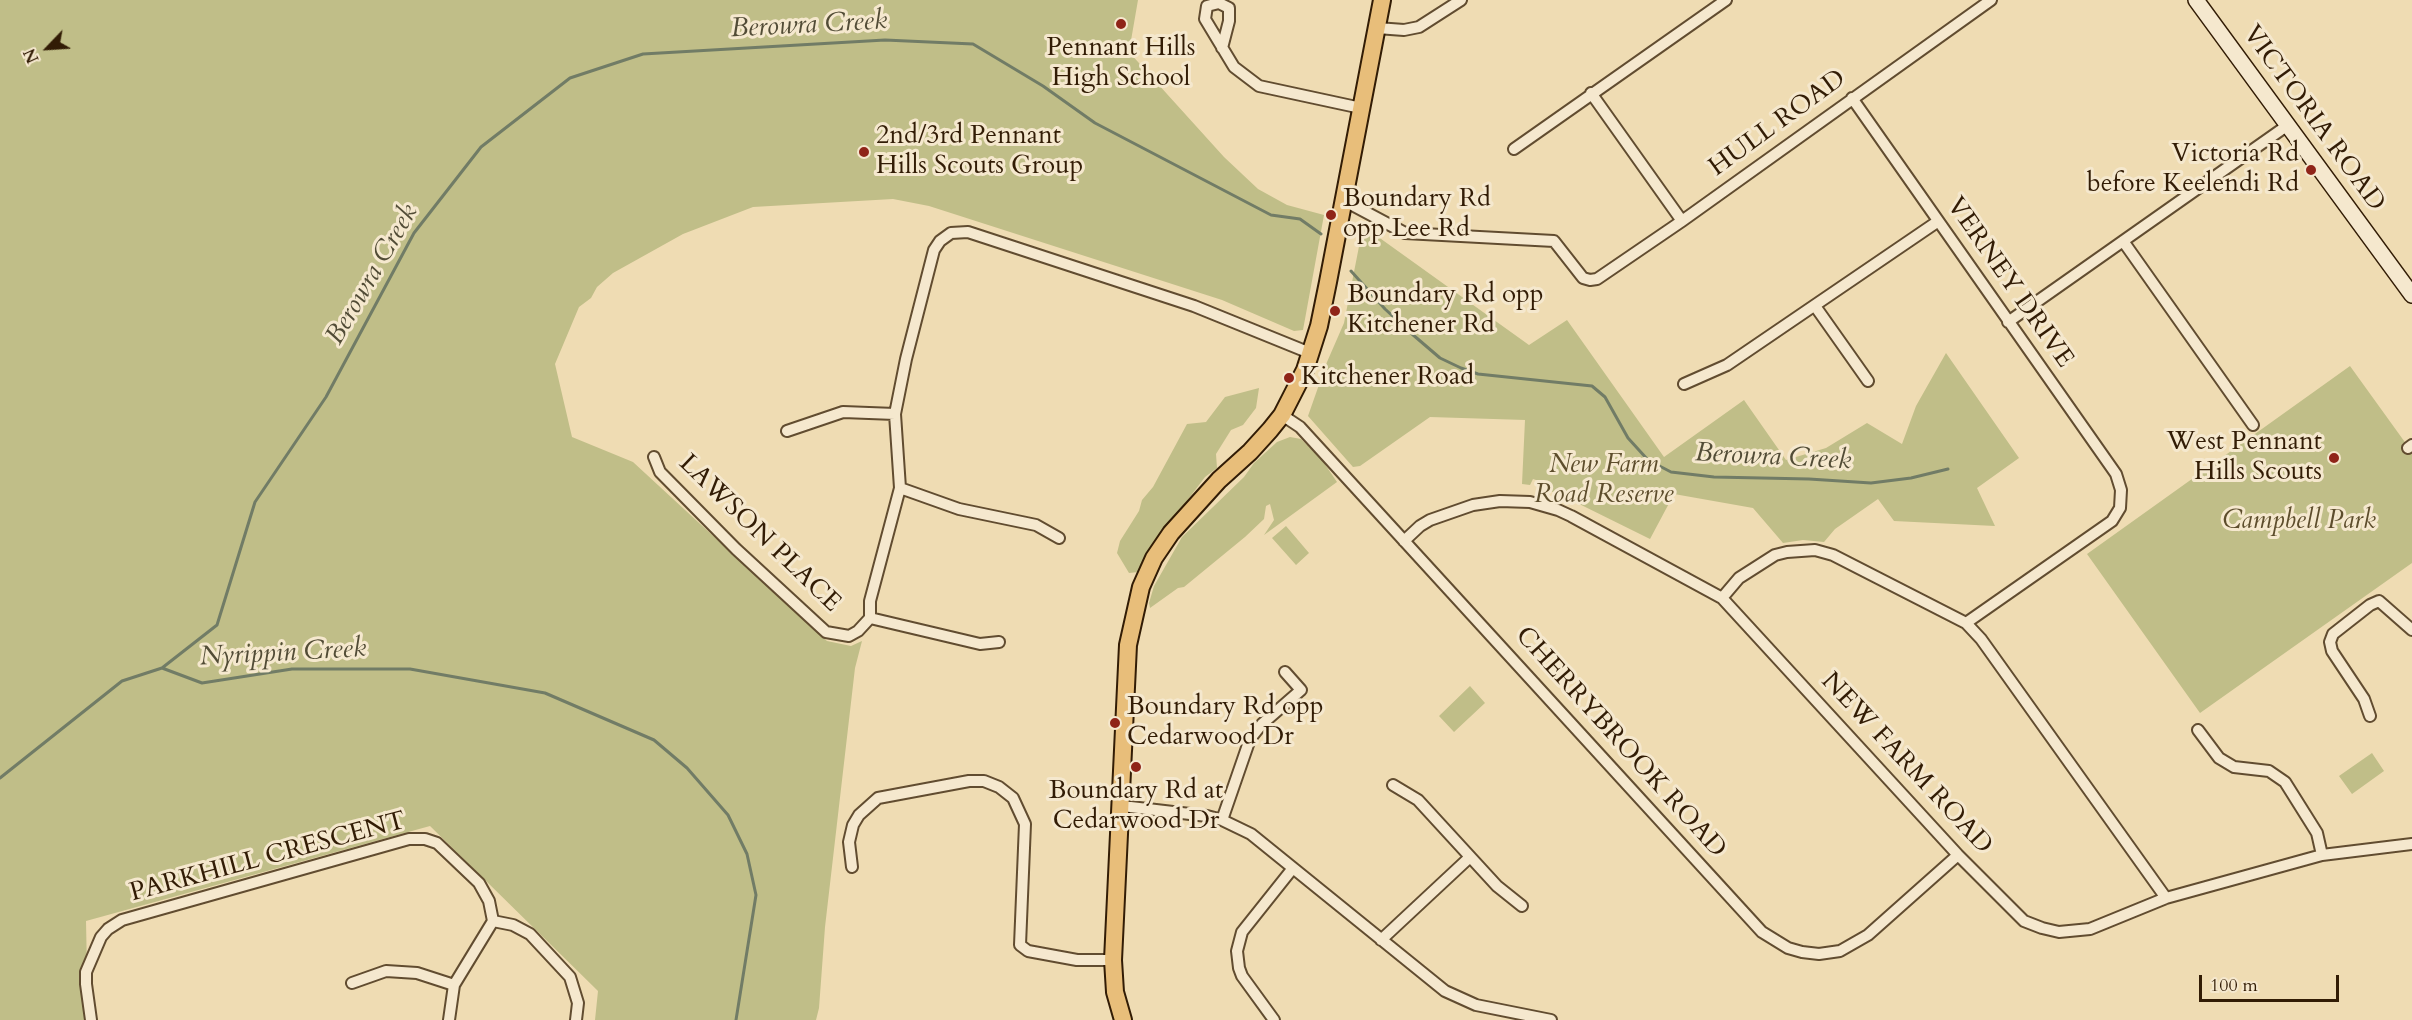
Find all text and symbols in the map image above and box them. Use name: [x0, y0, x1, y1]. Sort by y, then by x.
water label: Berowra Creek: [730, 6, 888, 46]
marker: Pennant Hills High School: [1114, 17, 1128, 31]
north arrow: [18, 18, 78, 78]
street label: VICTORIA ROAD: [2235, 20, 2391, 218]
place label: Pennant Hills High School: [1047, 33, 1195, 94]
text: N: [19, 45, 45, 67]
street label: HULL ROAD: [1703, 64, 1853, 184]
place label: 2nd/3rd Pennant Hills Scouts Group: [876, 121, 1083, 182]
place label: Victoria Rd before Keelendi Rd: [2087, 139, 2299, 200]
marker: 2nd/3rd Pennant Hills Scouts Group: [857, 145, 871, 159]
marker: Victoria Rd before Keelendi Rd: [2304, 163, 2318, 177]
place label: Boundary Rd opp Lee Rd: [1343, 184, 1491, 246]
street label: VERNEY DRIVE: [1939, 192, 2079, 374]
water label: Berowra Creek: [320, 199, 426, 351]
marker: Boundary Rd opp Lee Rd: [1324, 208, 1338, 222]
place label: Boundary Rd opp Kitchener Rd: [1347, 280, 1544, 342]
marker: Boundary Rd opp Kitchener Rd: [1328, 304, 1342, 318]
place label: Kitchener Road: [1301, 362, 1474, 394]
marker: Kitchener Road: [1282, 371, 1296, 385]
place label: West Pennant Hills Scouts: [2167, 427, 2322, 488]
water label: Berowra Creek: [1694, 438, 1852, 478]
street label: LAWSON PLACE: [672, 449, 846, 619]
park label: New Farm Road Reserve: [1534, 450, 1674, 512]
marker: West Pennant Hills Scouts: [2327, 451, 2341, 465]
park label: Campbell Park: [2222, 506, 2376, 538]
street label: CHERRYBROOK ROAD: [1508, 621, 1732, 865]
water label: Nyrippin Creek: [199, 633, 367, 675]
street label: NEW FARM ROAD: [1814, 667, 1998, 861]
place label: Boundary Rd opp Cedarwood Dr: [1127, 692, 1324, 754]
marker: Boundary Rd opp Cedarwood Dr: [1108, 716, 1122, 730]
marker: Boundary Rd at Cedarwood Dr: [1129, 760, 1143, 774]
place label: Boundary Rd at Cedarwood Dr: [1049, 776, 1223, 838]
street label: PARKHILL CRESCENT: [127, 806, 409, 910]
scale bar: [2202, 963, 2342, 1001]
text: 100 m: [2210, 973, 2258, 998]

